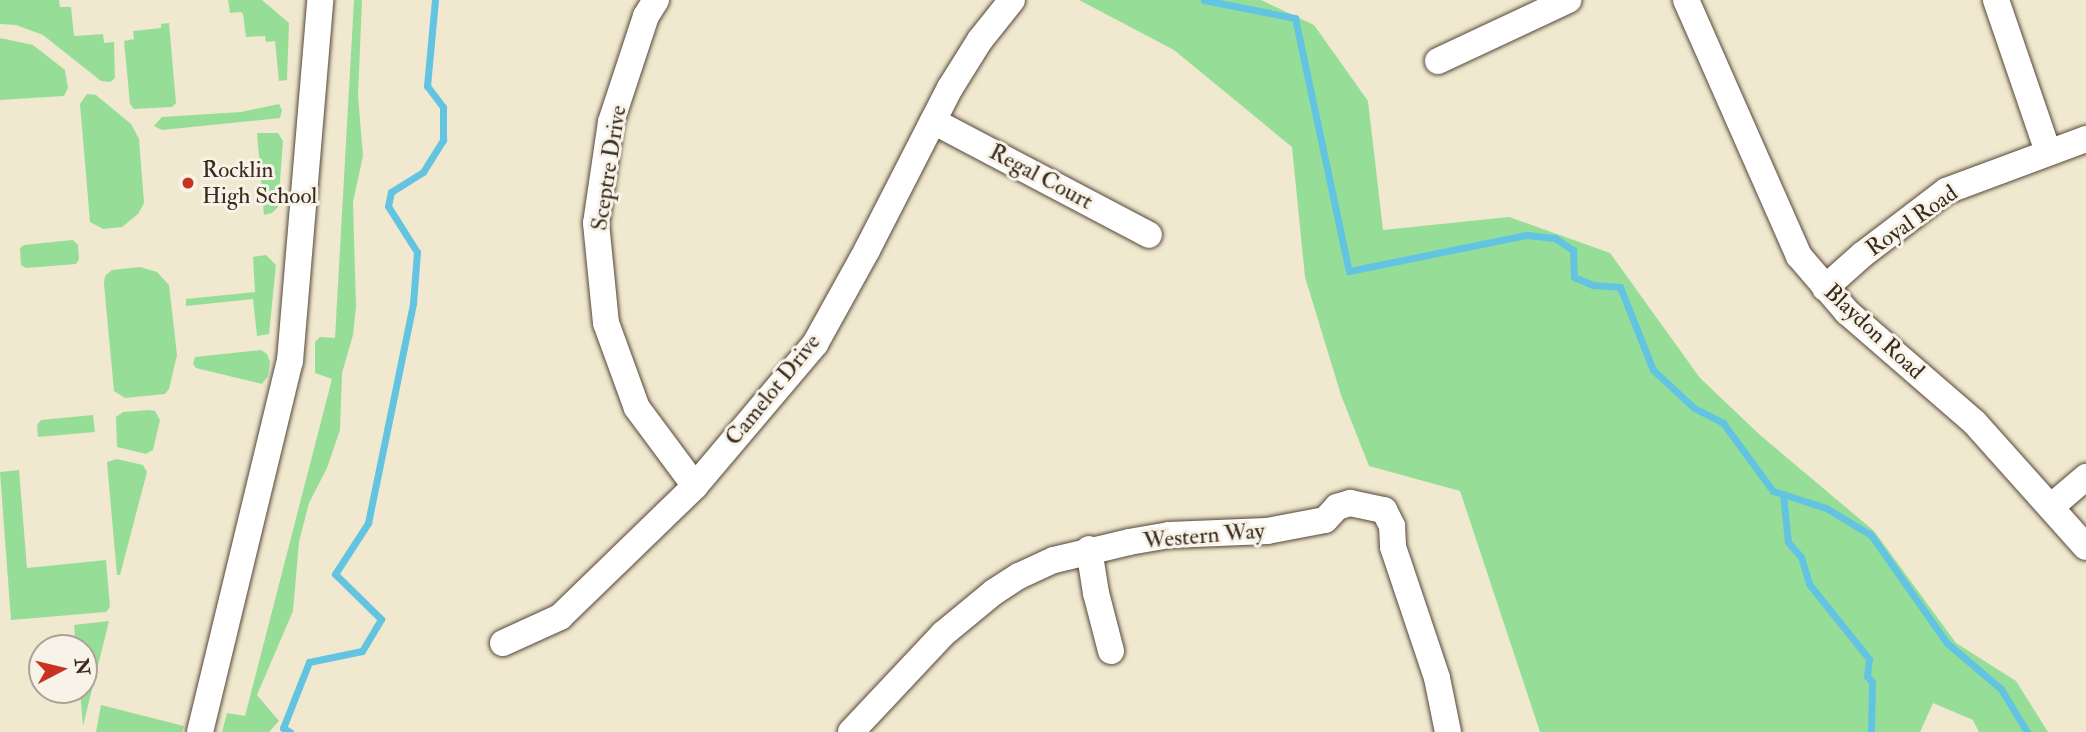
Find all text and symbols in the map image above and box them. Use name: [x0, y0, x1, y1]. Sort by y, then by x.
street label: Sceptre Drive: [585, 103, 633, 233]
street label: Regal Court: [985, 138, 1097, 216]
place label: Rocklin High School: [202, 156, 317, 210]
marker: Rocklin High School: [180, 175, 196, 191]
street label: Royal Road: [1861, 179, 1963, 263]
street label: Blaydon Road: [1818, 279, 1930, 385]
street label: Camelot Drive: [720, 329, 826, 451]
street label: Western Way: [1142, 517, 1266, 555]
north arrow: [28, 634, 98, 704]
text: N: [69, 657, 95, 677]

